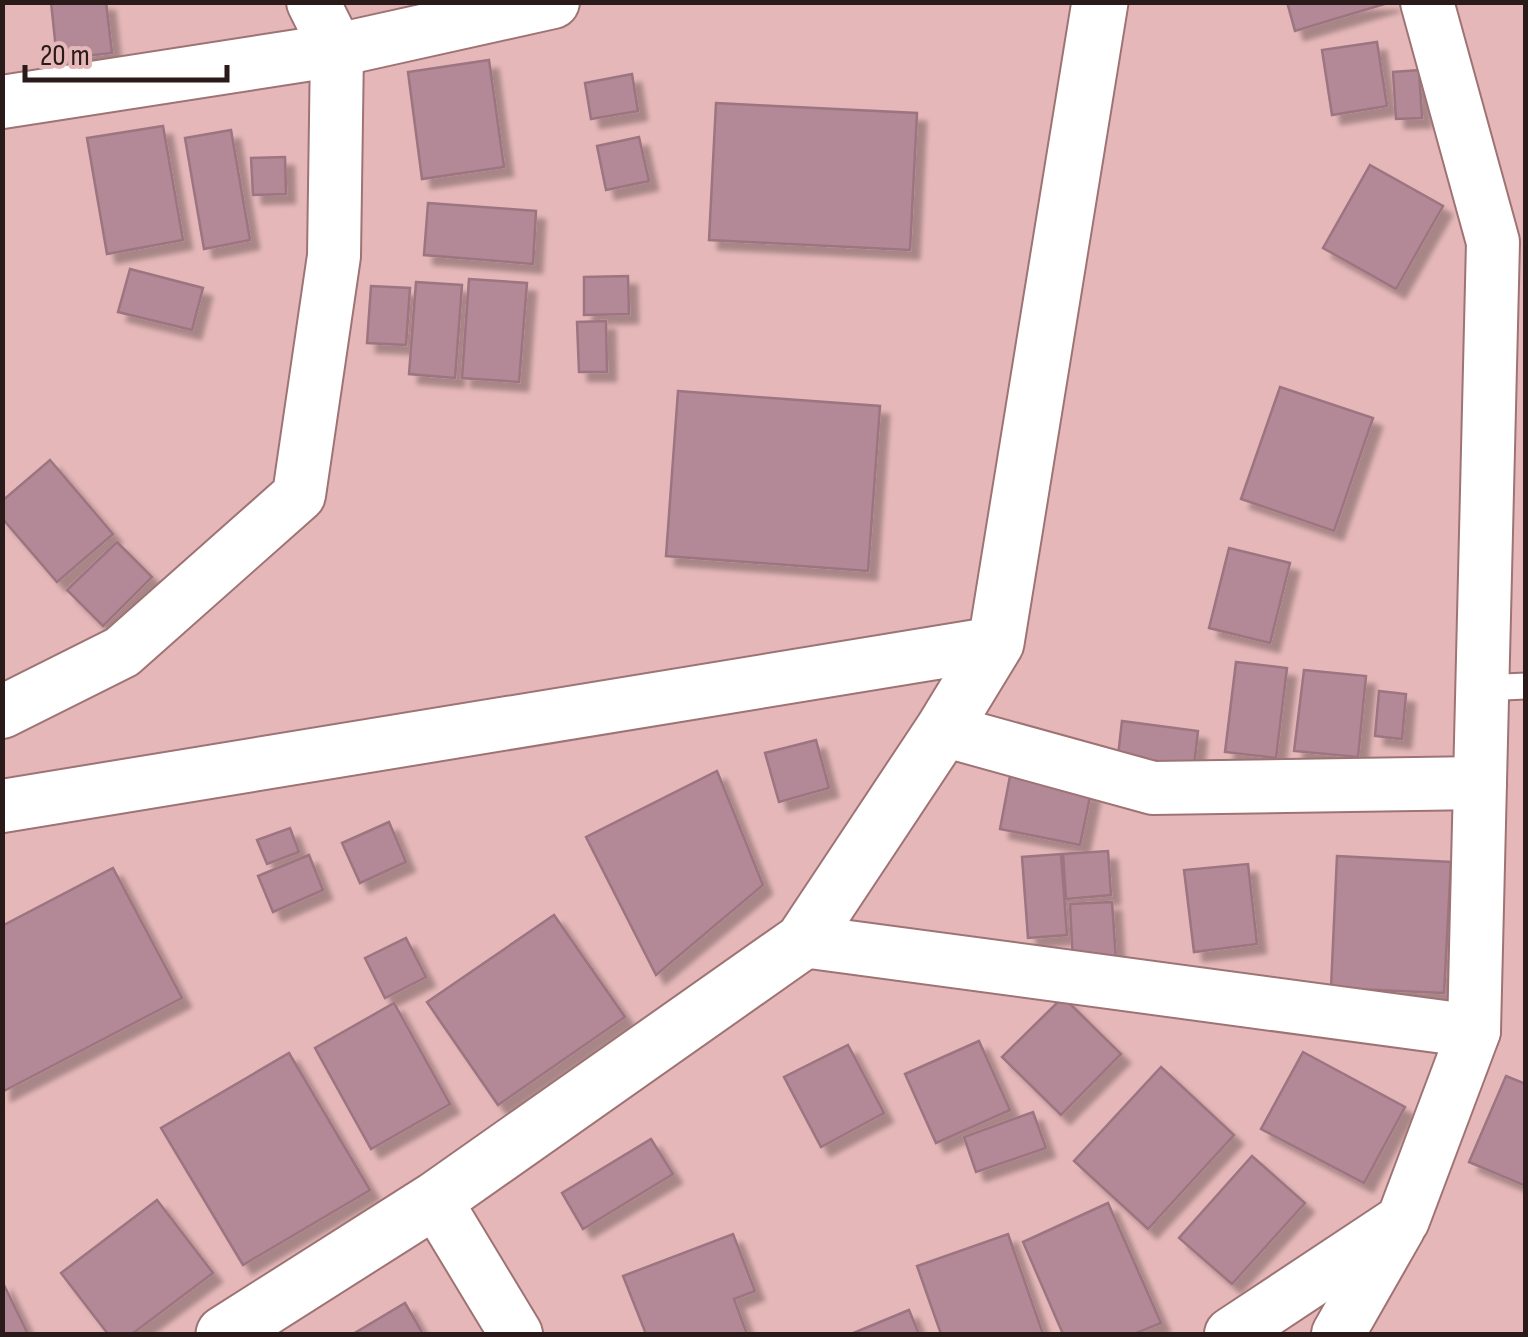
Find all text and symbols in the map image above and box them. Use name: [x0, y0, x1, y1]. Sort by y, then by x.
scale bar: [25, 20, 228, 82]
text: 20 m: [40, 38, 90, 74]

